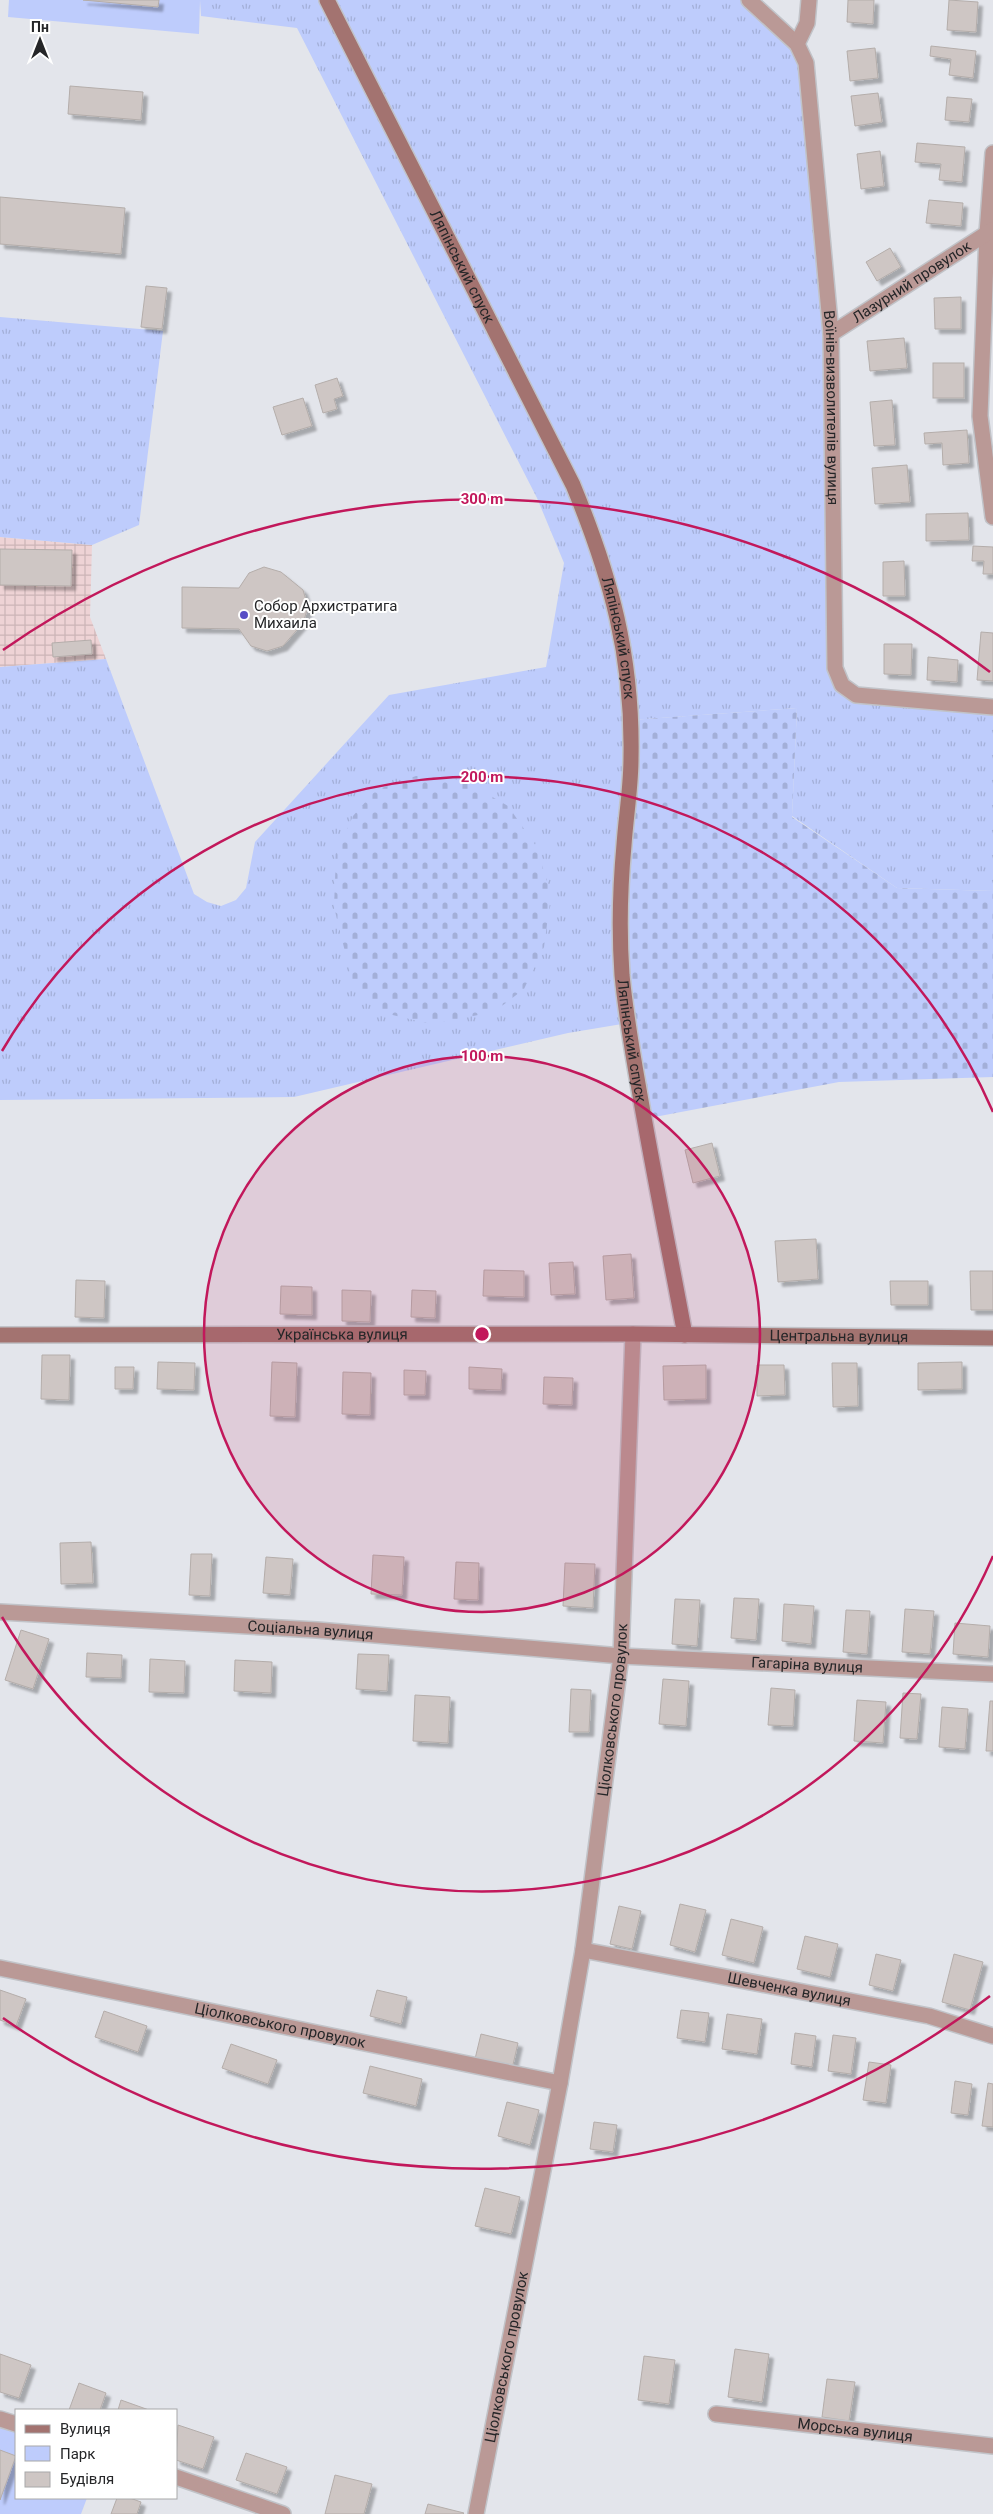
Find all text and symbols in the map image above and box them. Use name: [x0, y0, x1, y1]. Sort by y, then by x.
north arrow: [15, 15, 65, 65]
text: Пн: [31, 19, 49, 35]
street label: Ляпінський спуск: [426, 207, 498, 326]
street label: Лазурний провулок: [849, 237, 974, 327]
street label: Воїнів-визволителів вулиця: [820, 309, 842, 505]
text: 300 m: [461, 490, 503, 508]
street label: Ляпінський спуск: [598, 575, 638, 700]
place label: Собор Архистратига Михаила: [254, 597, 397, 632]
marker: Собор Архистратига Михаила: [238, 609, 250, 621]
text: 200 m: [461, 768, 503, 786]
street label: Ляпінський спуск: [613, 978, 650, 1104]
text: 100 m: [461, 1047, 503, 1065]
street label: Українська вулиця: [276, 1325, 408, 1344]
centre of rings: [473, 1325, 491, 1343]
street label: Центральна вулиця: [770, 1327, 908, 1346]
street label: Соціальна вулиця: [247, 1617, 374, 1644]
street label: Ціолковського провулок: [594, 1623, 631, 1798]
street label: Гагаріна вулиця: [751, 1653, 864, 1677]
street label: Шевченка вулиця: [726, 1969, 853, 2010]
street label: Ціолковського провулок: [193, 1999, 367, 2052]
street label: Ціолковського провулок: [481, 2270, 532, 2444]
legend: [15, 2409, 178, 2499]
street label: Морська вулиця: [796, 2414, 914, 2446]
text: Вулиця: [60, 2420, 111, 2438]
text: Парк: [60, 2445, 95, 2463]
text: Будівля: [60, 2470, 114, 2488]

